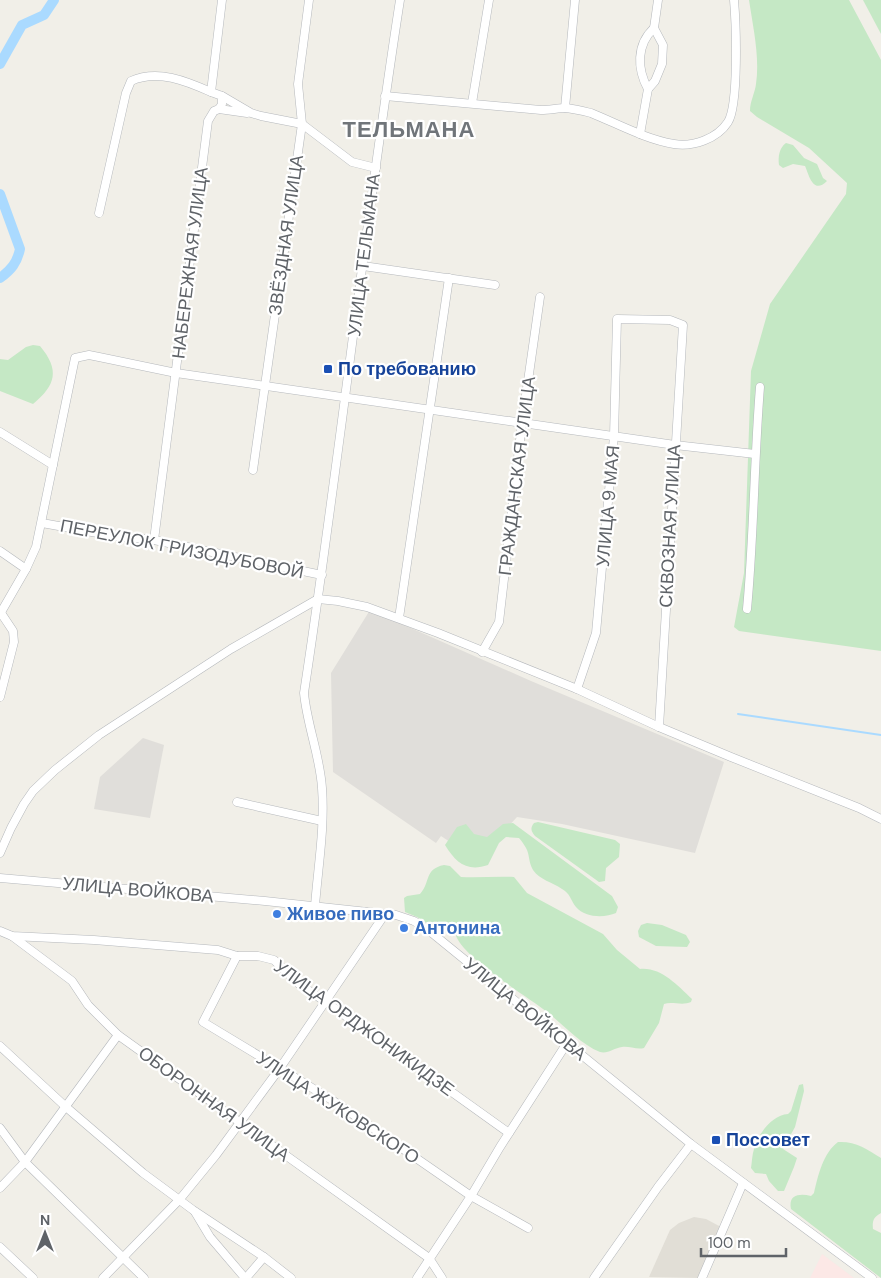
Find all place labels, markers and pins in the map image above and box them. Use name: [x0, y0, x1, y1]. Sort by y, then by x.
place label: По требованию: [338, 357, 476, 381]
marker: По требованию: [322, 363, 334, 375]
place label: Живое пиво: [286, 902, 394, 926]
marker: Живое пиво: [271, 908, 283, 920]
place label: Антонина: [414, 916, 501, 940]
marker: Антонина: [398, 922, 410, 934]
place label: Поссовет: [726, 1128, 810, 1152]
marker: Поссовет: [710, 1134, 722, 1146]

